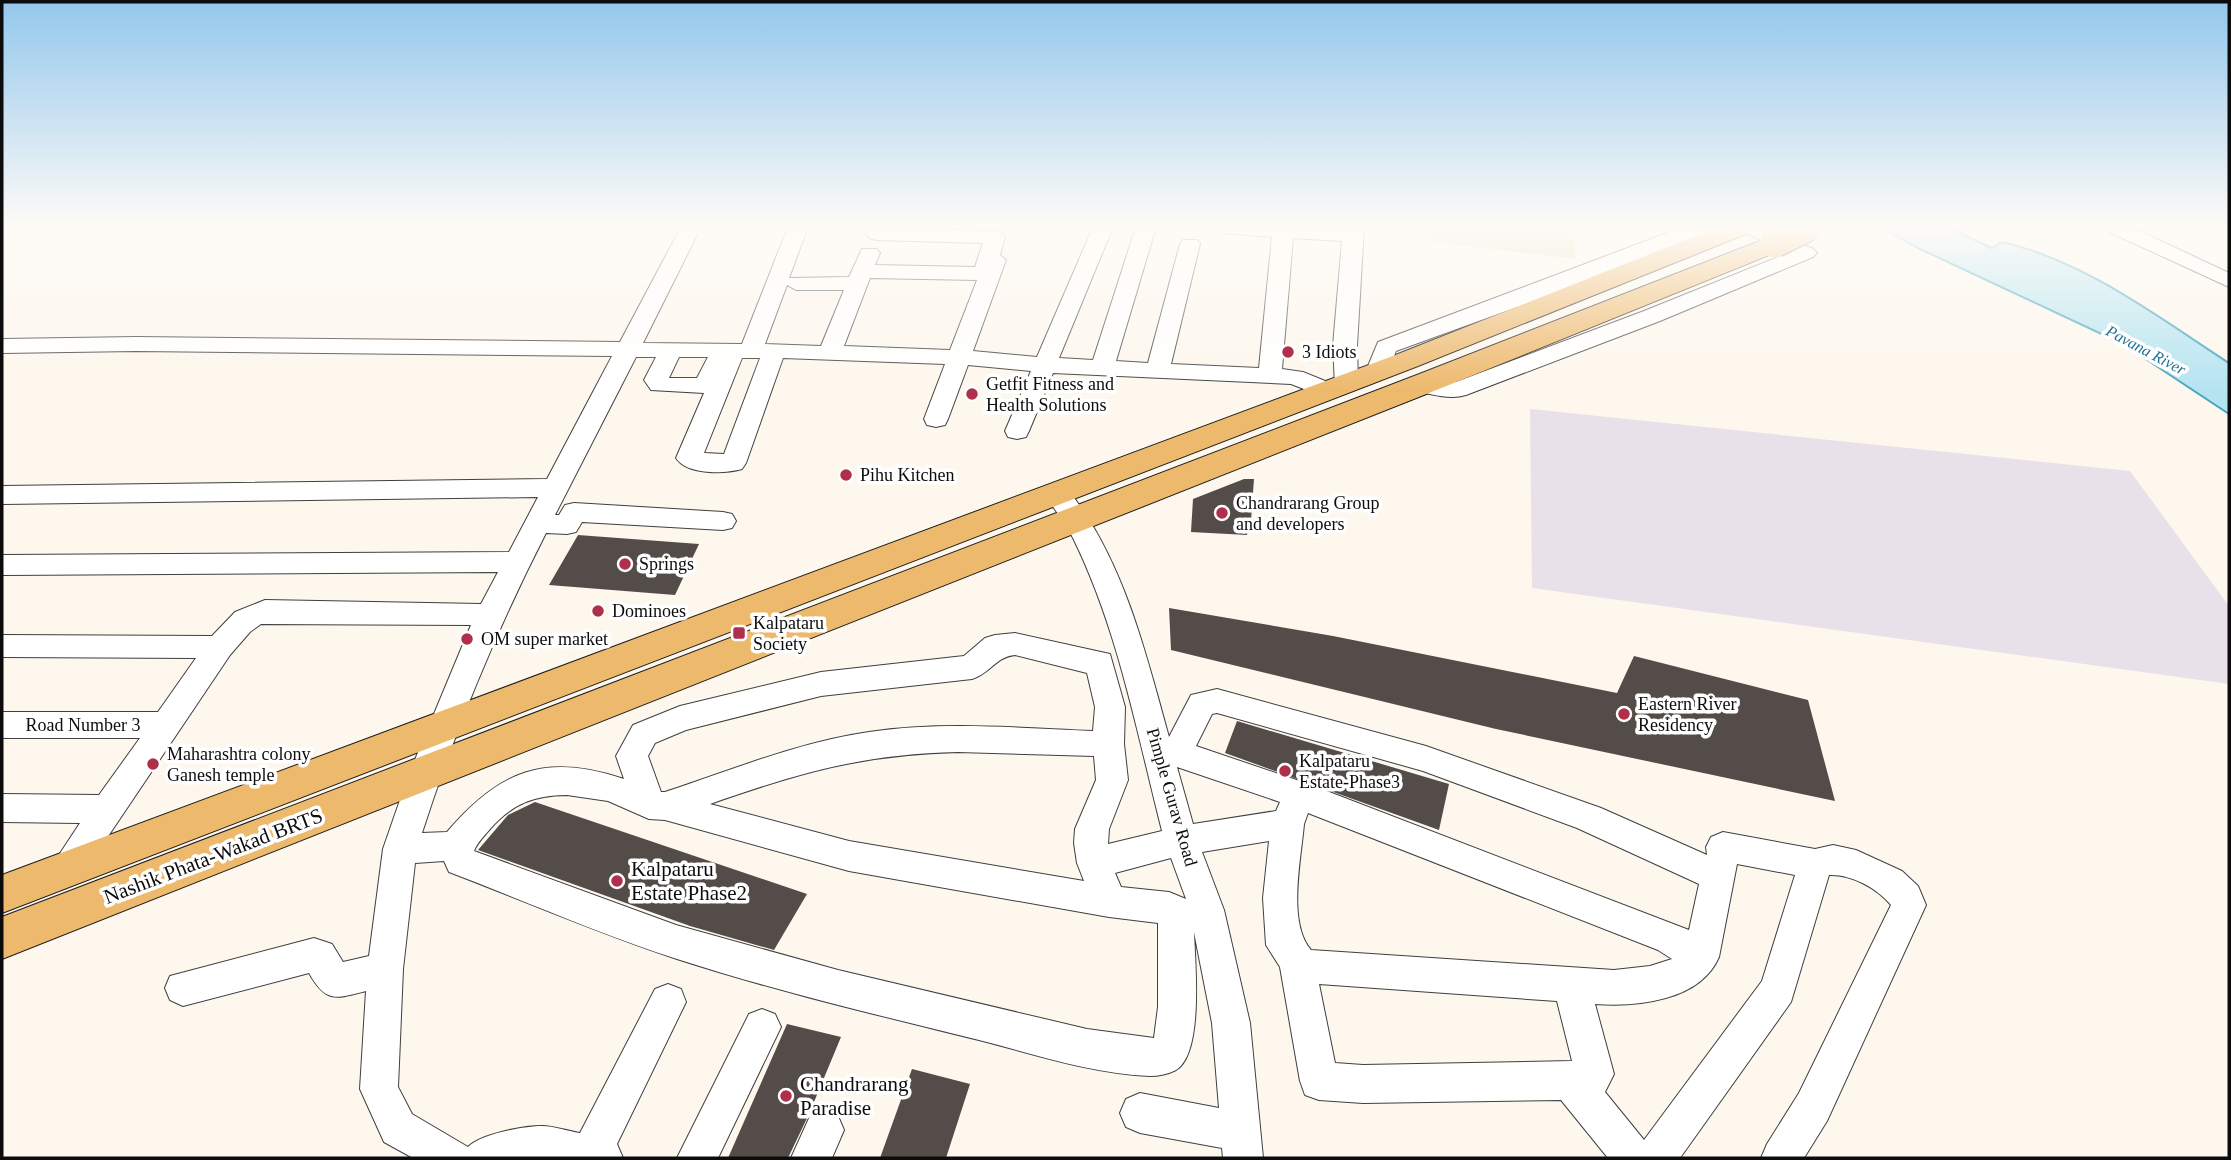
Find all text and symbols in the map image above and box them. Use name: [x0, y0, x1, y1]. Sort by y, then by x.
water label: Pavana River: [2102, 321, 2189, 378]
place label: 3 Idiots: [1302, 342, 1357, 362]
marker: 3 Idiots: [1280, 344, 1296, 360]
place label: Getfit Fitness and Health Solutions: [986, 374, 1114, 415]
marker: Getfit Fitness and Health Solutions: [964, 386, 980, 402]
place label: Pihu Kitchen: [860, 465, 955, 485]
marker: Pihu Kitchen: [838, 467, 854, 483]
place label: Chandrarang Group and developers: [1236, 493, 1379, 534]
marker: Chandrarang Group and developers: [1214, 505, 1230, 521]
place label: Springs: [639, 554, 694, 574]
marker: Springs: [617, 556, 633, 572]
place label: Dominoes: [612, 601, 686, 621]
marker: Dominoes: [590, 603, 606, 619]
place label: Kalpataru Society: [753, 613, 824, 654]
marker: Kalpataru Society: [731, 625, 747, 641]
place label: OM super market: [481, 629, 608, 649]
marker: OM super market: [459, 631, 475, 647]
place label: Eastern River Residency: [1638, 694, 1736, 735]
marker: Eastern River Residency: [1616, 706, 1632, 722]
street label: Road Number 3: [26, 715, 140, 735]
street label: Pimple Gurav Road: [1143, 726, 1201, 868]
place label: Maharashtra colony Ganesh temple: [167, 744, 310, 785]
place label: Kalpataru Estate-Phase3: [1299, 751, 1400, 792]
marker: Maharashtra colony Ganesh temple: [145, 756, 161, 772]
marker: Kalpataru Estate-Phase3: [1277, 763, 1293, 779]
street label: Nashik Phata-Wakad BRTS: [100, 803, 326, 909]
place label: Kalpataru Estate Phase2: [631, 857, 747, 905]
marker: Kalpataru Estate Phase2: [609, 873, 625, 889]
place label: Chandrarang Paradise: [800, 1072, 909, 1120]
marker: Chandrarang Paradise: [778, 1088, 794, 1104]

